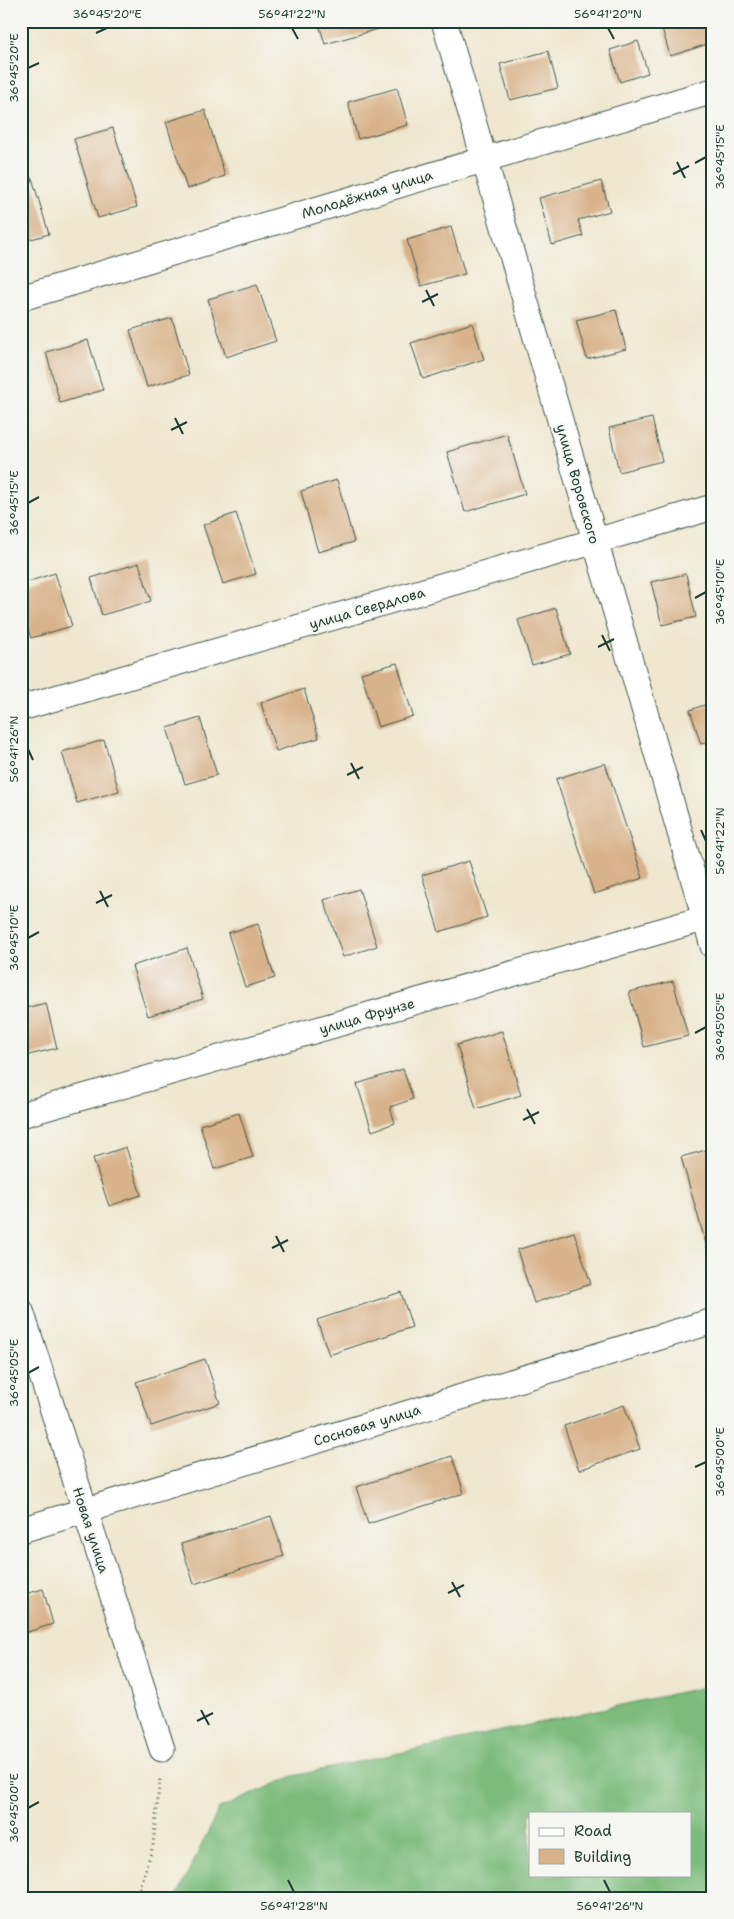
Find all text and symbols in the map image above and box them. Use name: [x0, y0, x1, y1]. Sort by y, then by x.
text: 36°45'20"E: [72, 6, 142, 22]
text: 56°41'22"N: [258, 6, 326, 22]
text: 56°41'20"N: [574, 6, 642, 22]
text: 36°45'20"E: [6, 33, 22, 103]
text: 36°45'15"E: [712, 124, 728, 190]
street label: Молодёжная улица: [299, 165, 435, 223]
street label: улица Воровского: [552, 422, 604, 546]
text: 36°45'15"E: [6, 470, 22, 536]
text: 36°45'10"E: [712, 559, 728, 625]
street label: улица Свердлова: [307, 583, 427, 633]
text: 56°41'26"N: [6, 716, 22, 782]
text: 56°41'22"N: [712, 807, 728, 875]
text: 36°45'10"E: [6, 905, 22, 971]
text: 36°45'05"E: [712, 993, 728, 1061]
street label: улица Фрунзе: [317, 994, 417, 1038]
text: 36°45'05"E: [6, 1339, 22, 1407]
street label: Сосновая улица: [311, 1400, 423, 1450]
text: 36°45'00"E: [712, 1427, 728, 1497]
street label: Новая улица: [69, 1485, 113, 1576]
text: 36°45'00"E: [6, 1773, 22, 1843]
legend: [529, 1812, 692, 1876]
text: Road: [574, 1821, 612, 1841]
text: Building: [574, 1847, 631, 1867]
text: 56°41'28"N: [260, 1898, 328, 1914]
text: 56°41'26"N: [577, 1898, 643, 1914]

